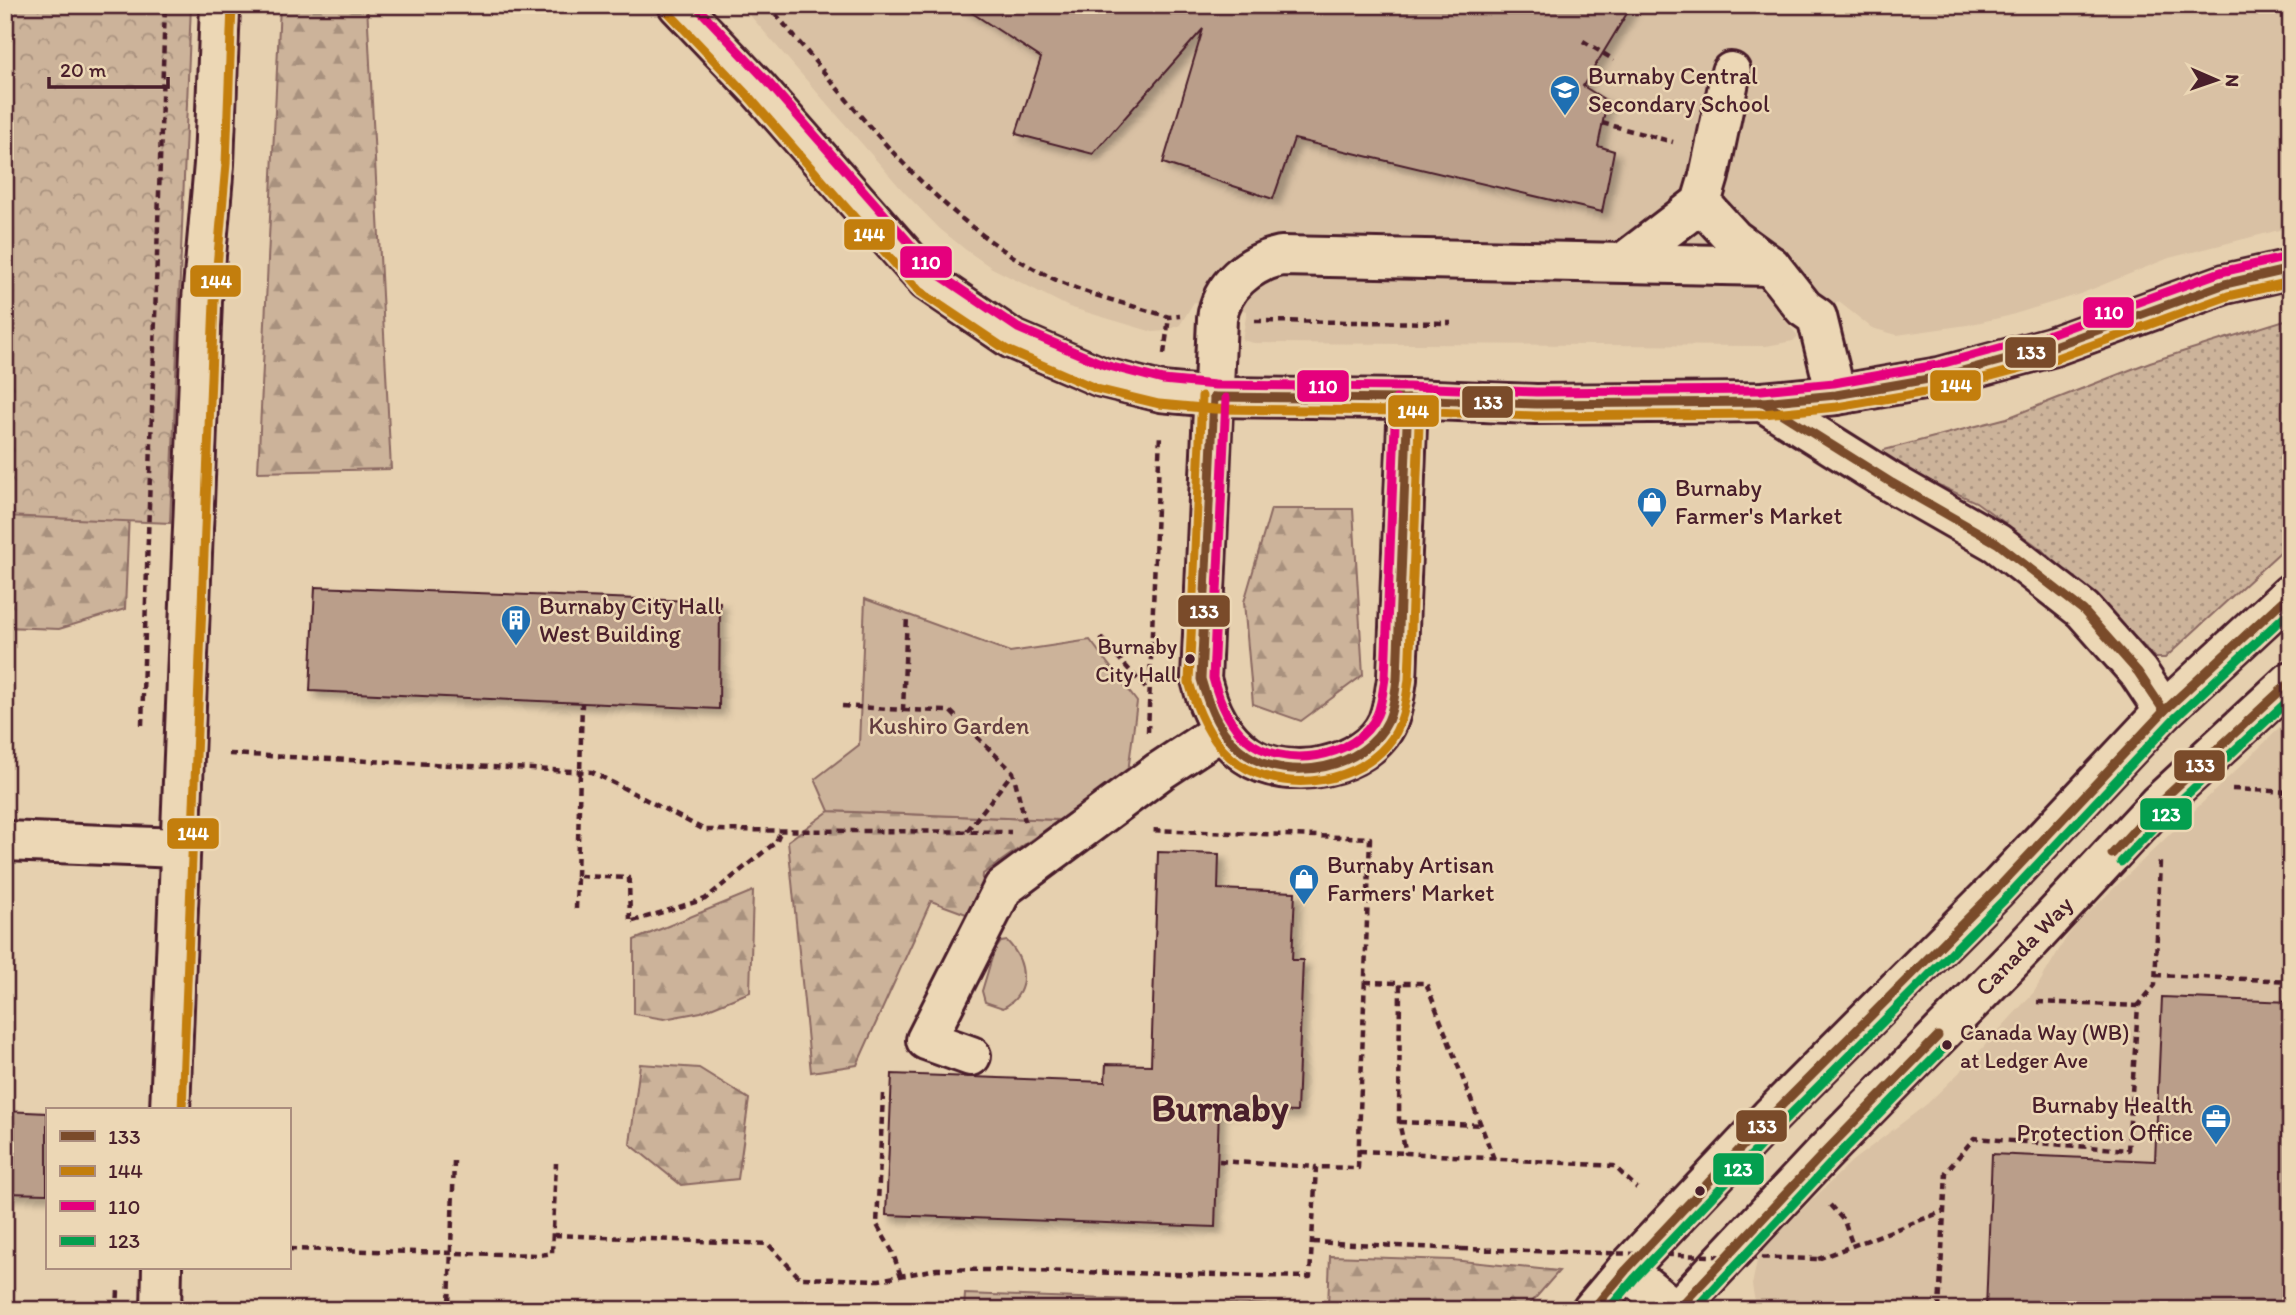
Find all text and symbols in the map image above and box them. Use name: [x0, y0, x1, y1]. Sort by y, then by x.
scale bar: [49, 46, 168, 90]
north arrow: [2180, 46, 2250, 116]
text: 20 m: [60, 57, 107, 82]
place label: Burnaby Central Secondary School: [1588, 61, 1770, 118]
school or university icon: Burnaby Central Secondary School: [1548, 73, 1582, 117]
text: N: [2221, 74, 2244, 87]
line badge: 144: [843, 218, 896, 251]
text: 144: [853, 223, 885, 246]
line badge: 110: [899, 245, 953, 279]
text: 110: [911, 251, 941, 274]
line badge: 144: [189, 264, 242, 298]
text: 144: [200, 270, 232, 293]
line badge: 110: [2082, 296, 2135, 329]
text: 110: [2094, 301, 2124, 324]
line badge: 133: [2004, 336, 2057, 369]
text: 133: [2016, 341, 2046, 364]
line badge: 110: [1296, 369, 1350, 403]
line badge: 144: [1929, 369, 1982, 402]
text: 144: [1940, 374, 1972, 397]
text: 110: [1308, 375, 1338, 398]
line badge: 133: [1461, 385, 1514, 419]
text: 133: [1473, 391, 1503, 414]
line badge: 144: [1387, 394, 1440, 428]
text: 144: [1397, 400, 1429, 423]
place label: Burnaby Farmer's Market: [1675, 473, 1843, 530]
shop icon: Burnaby Farmer's Market: [1635, 485, 1669, 529]
place label: Burnaby City Hall West Building: [539, 591, 721, 648]
line badge: 133: [1177, 594, 1231, 628]
text: 133: [1189, 600, 1219, 623]
building icon: Burnaby City Hall West Building: [499, 603, 533, 647]
place label: Burnaby City Hall: [1095, 633, 1178, 688]
marker: Burnaby City Hall: [1183, 652, 1197, 666]
park label: Kushiro Garden: [869, 711, 1030, 740]
line badge: 133: [2173, 749, 2226, 782]
text: 133: [2185, 754, 2215, 777]
line badge: 123: [2139, 797, 2193, 831]
text: 123: [2151, 803, 2181, 826]
line badge: 144: [166, 817, 220, 850]
text: 144: [177, 822, 209, 845]
place label: Burnaby Artisan Farmers' Market: [1327, 850, 1495, 907]
shop icon: Burnaby Artisan Farmers' Market: [1287, 862, 1321, 906]
street label: Canada Way: [1969, 889, 2079, 1002]
place label: Canada Way (WB) at Ledger Ave: [1960, 1019, 2129, 1074]
marker: Canada Way (WB) at Ledger Ave: [1940, 1038, 1954, 1052]
district label: Burnaby: [1151, 1085, 1289, 1131]
place label: Burnaby Health Protection Office: [2017, 1090, 2193, 1147]
office icon: Burnaby Health Protection Office: [2199, 1102, 2233, 1146]
legend: [46, 1108, 290, 1270]
line badge: 133: [1735, 1109, 1788, 1143]
text: 133: [1747, 1115, 1777, 1138]
text: 133: [108, 1124, 141, 1149]
line badge: 123: [1712, 1152, 1765, 1186]
text: 144: [108, 1158, 143, 1183]
text: 123: [1723, 1158, 1753, 1181]
unlabelled marker: [1693, 1184, 1707, 1198]
text: 110: [108, 1194, 140, 1219]
text: 123: [108, 1228, 140, 1253]

